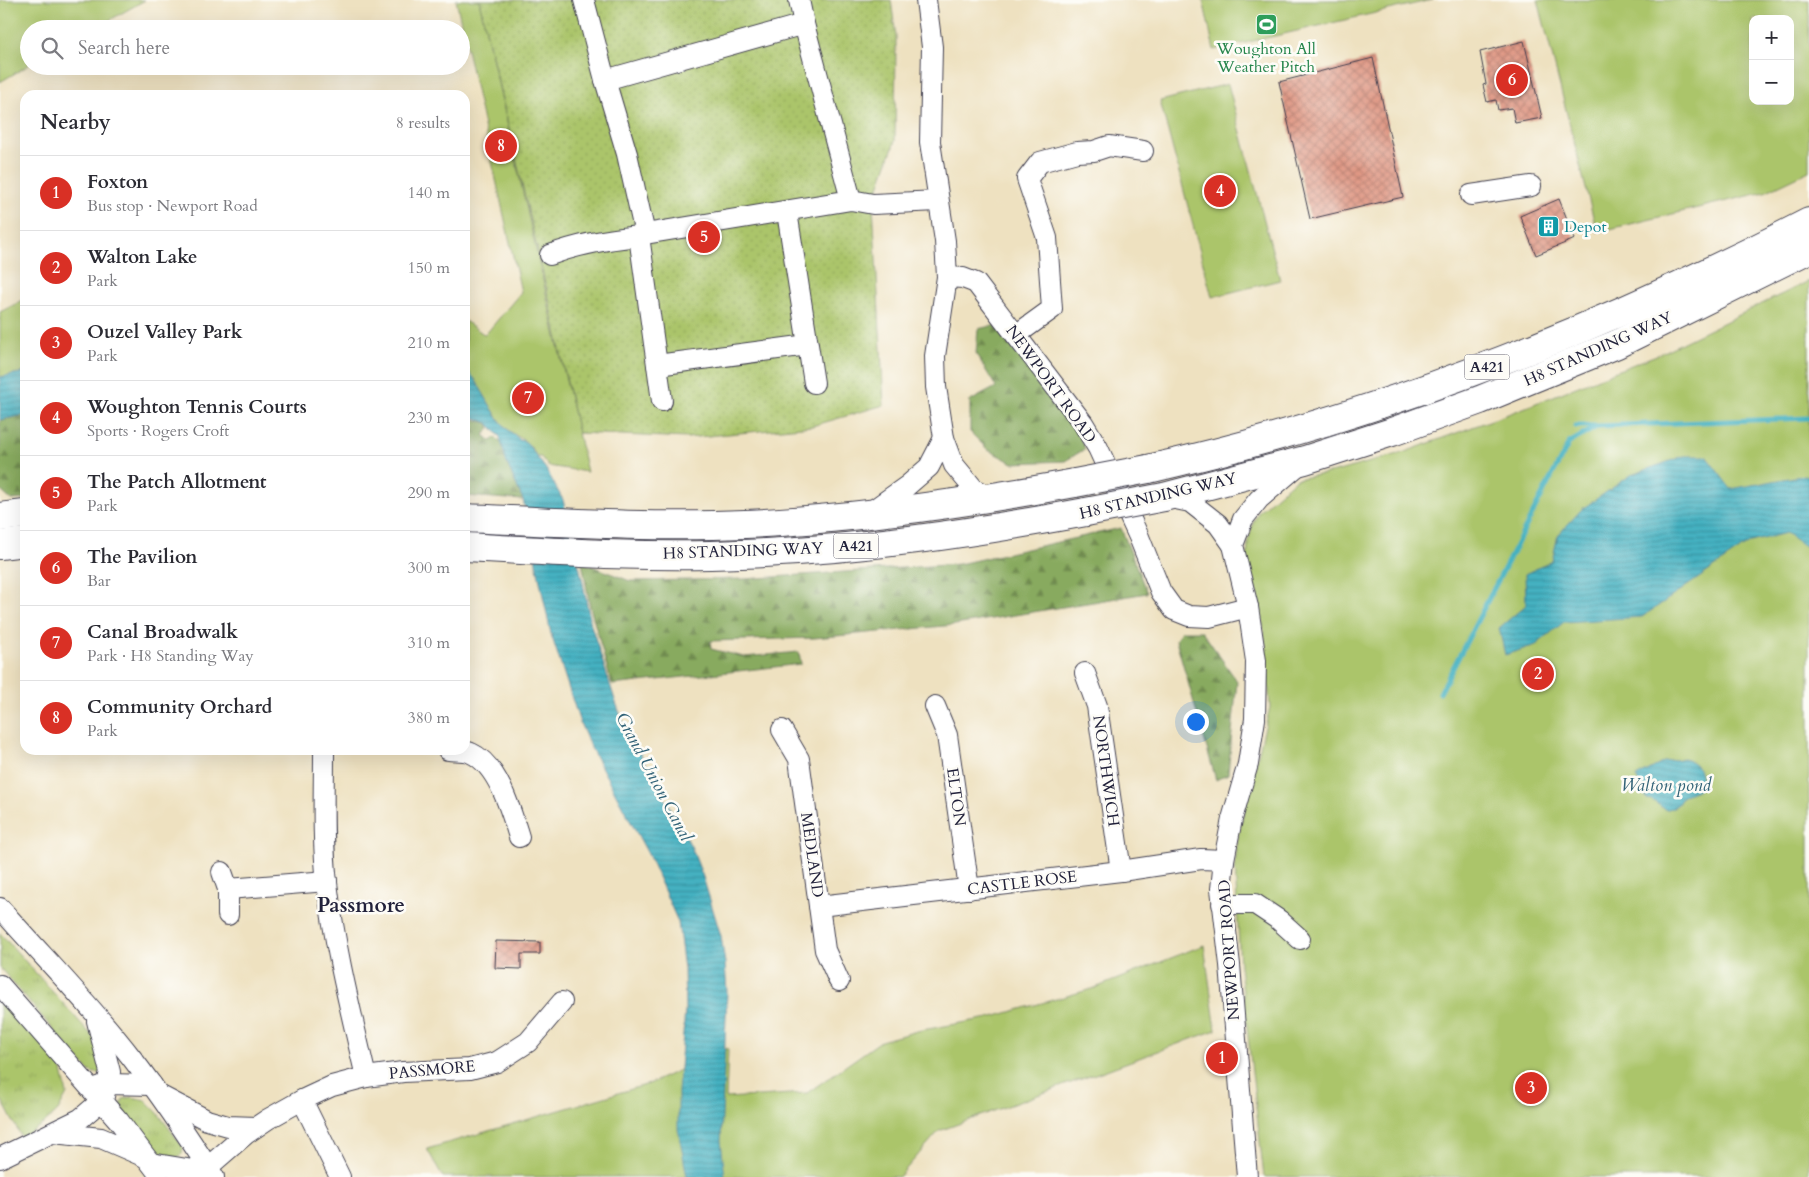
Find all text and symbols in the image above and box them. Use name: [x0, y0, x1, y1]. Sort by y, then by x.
sports icon: Woughton All Weather Pitch: [1254, 13, 1278, 37]
map controls: [1749, 15, 1794, 105]
button: +: [1749, 15, 1794, 60]
search box: [20, 20, 470, 75]
icon: search: [38, 34, 66, 62]
text: Search here: [78, 35, 170, 61]
place label: Woughton All Weather Pitch: [1215, 38, 1316, 78]
button: −: [1749, 60, 1794, 105]
pin: 6: [1496, 61, 1528, 99]
text: Nearby: [40, 108, 111, 137]
text: 8 results: [396, 112, 450, 134]
pin: 8: [485, 127, 517, 165]
text: Foxton: [87, 169, 148, 195]
pin: 4: [1204, 172, 1236, 210]
text: 1: [52, 182, 60, 204]
text: 140 m: [408, 182, 450, 204]
text: Bus stop · Newport Road: [87, 195, 258, 217]
building icon: Depot: [1536, 215, 1560, 239]
place label: Depot: [1564, 216, 1606, 238]
pin: 5: [688, 218, 720, 256]
text: Walton Lake: [87, 244, 197, 270]
text: 2: [52, 257, 60, 279]
text: 150 m: [408, 257, 450, 279]
text: Park: [87, 270, 118, 292]
street label: H8 STANDING WAY: [1520, 306, 1676, 392]
text: Ouzel Valley Park: [87, 319, 243, 345]
street label: NEWPORT ROAD: [1001, 321, 1101, 447]
text: 3: [52, 332, 60, 354]
text: 210 m: [408, 332, 450, 354]
text: Park: [87, 345, 118, 367]
road number: A421: [1464, 354, 1510, 380]
pin: 7: [512, 379, 544, 417]
text: Woughton Tennis Courts: [87, 394, 307, 420]
text: 4: [52, 407, 60, 429]
text: 230 m: [408, 407, 450, 429]
text: Sports · Rogers Croft: [87, 420, 229, 442]
street label: H8 STANDING WAY: [1077, 467, 1239, 525]
text: The Patch Allotment: [87, 469, 267, 495]
text: 5: [52, 482, 60, 504]
text: 290 m: [408, 482, 450, 504]
text: Park: [87, 495, 118, 517]
road number: A421: [834, 534, 878, 558]
street label: H8 STANDING WAY: [662, 537, 824, 565]
text: The Pavilion: [87, 544, 197, 570]
text: 6: [52, 557, 60, 579]
text: 300 m: [408, 557, 450, 579]
text: Bar: [87, 570, 111, 592]
text: Canal Broadwalk: [87, 619, 238, 645]
text: 7: [52, 632, 60, 654]
text: 310 m: [408, 632, 450, 654]
text: Park · H8 Standing Way: [87, 645, 254, 667]
pin: 2: [1522, 655, 1554, 693]
text: Community Orchard: [87, 694, 272, 720]
text: 8: [52, 707, 60, 729]
text: 380 m: [408, 707, 450, 729]
water label: Grand Union Canal: [609, 708, 699, 847]
your location: [1183, 709, 1209, 735]
street label: NORTHWICH: [1087, 714, 1125, 828]
text: Park: [87, 720, 118, 742]
street label: ELTON: [941, 766, 971, 828]
water label: Walton pond: [1621, 773, 1713, 798]
street label: MEDLAND: [795, 811, 829, 899]
street label: CASTLE ROSE: [966, 865, 1078, 901]
street label: NEWPORT ROAD: [1213, 879, 1245, 1021]
district label: Passmore: [317, 891, 405, 920]
pin: 1: [1206, 1039, 1238, 1077]
street label: PASSMORE: [388, 1055, 476, 1085]
pin: 3: [1515, 1069, 1547, 1107]

